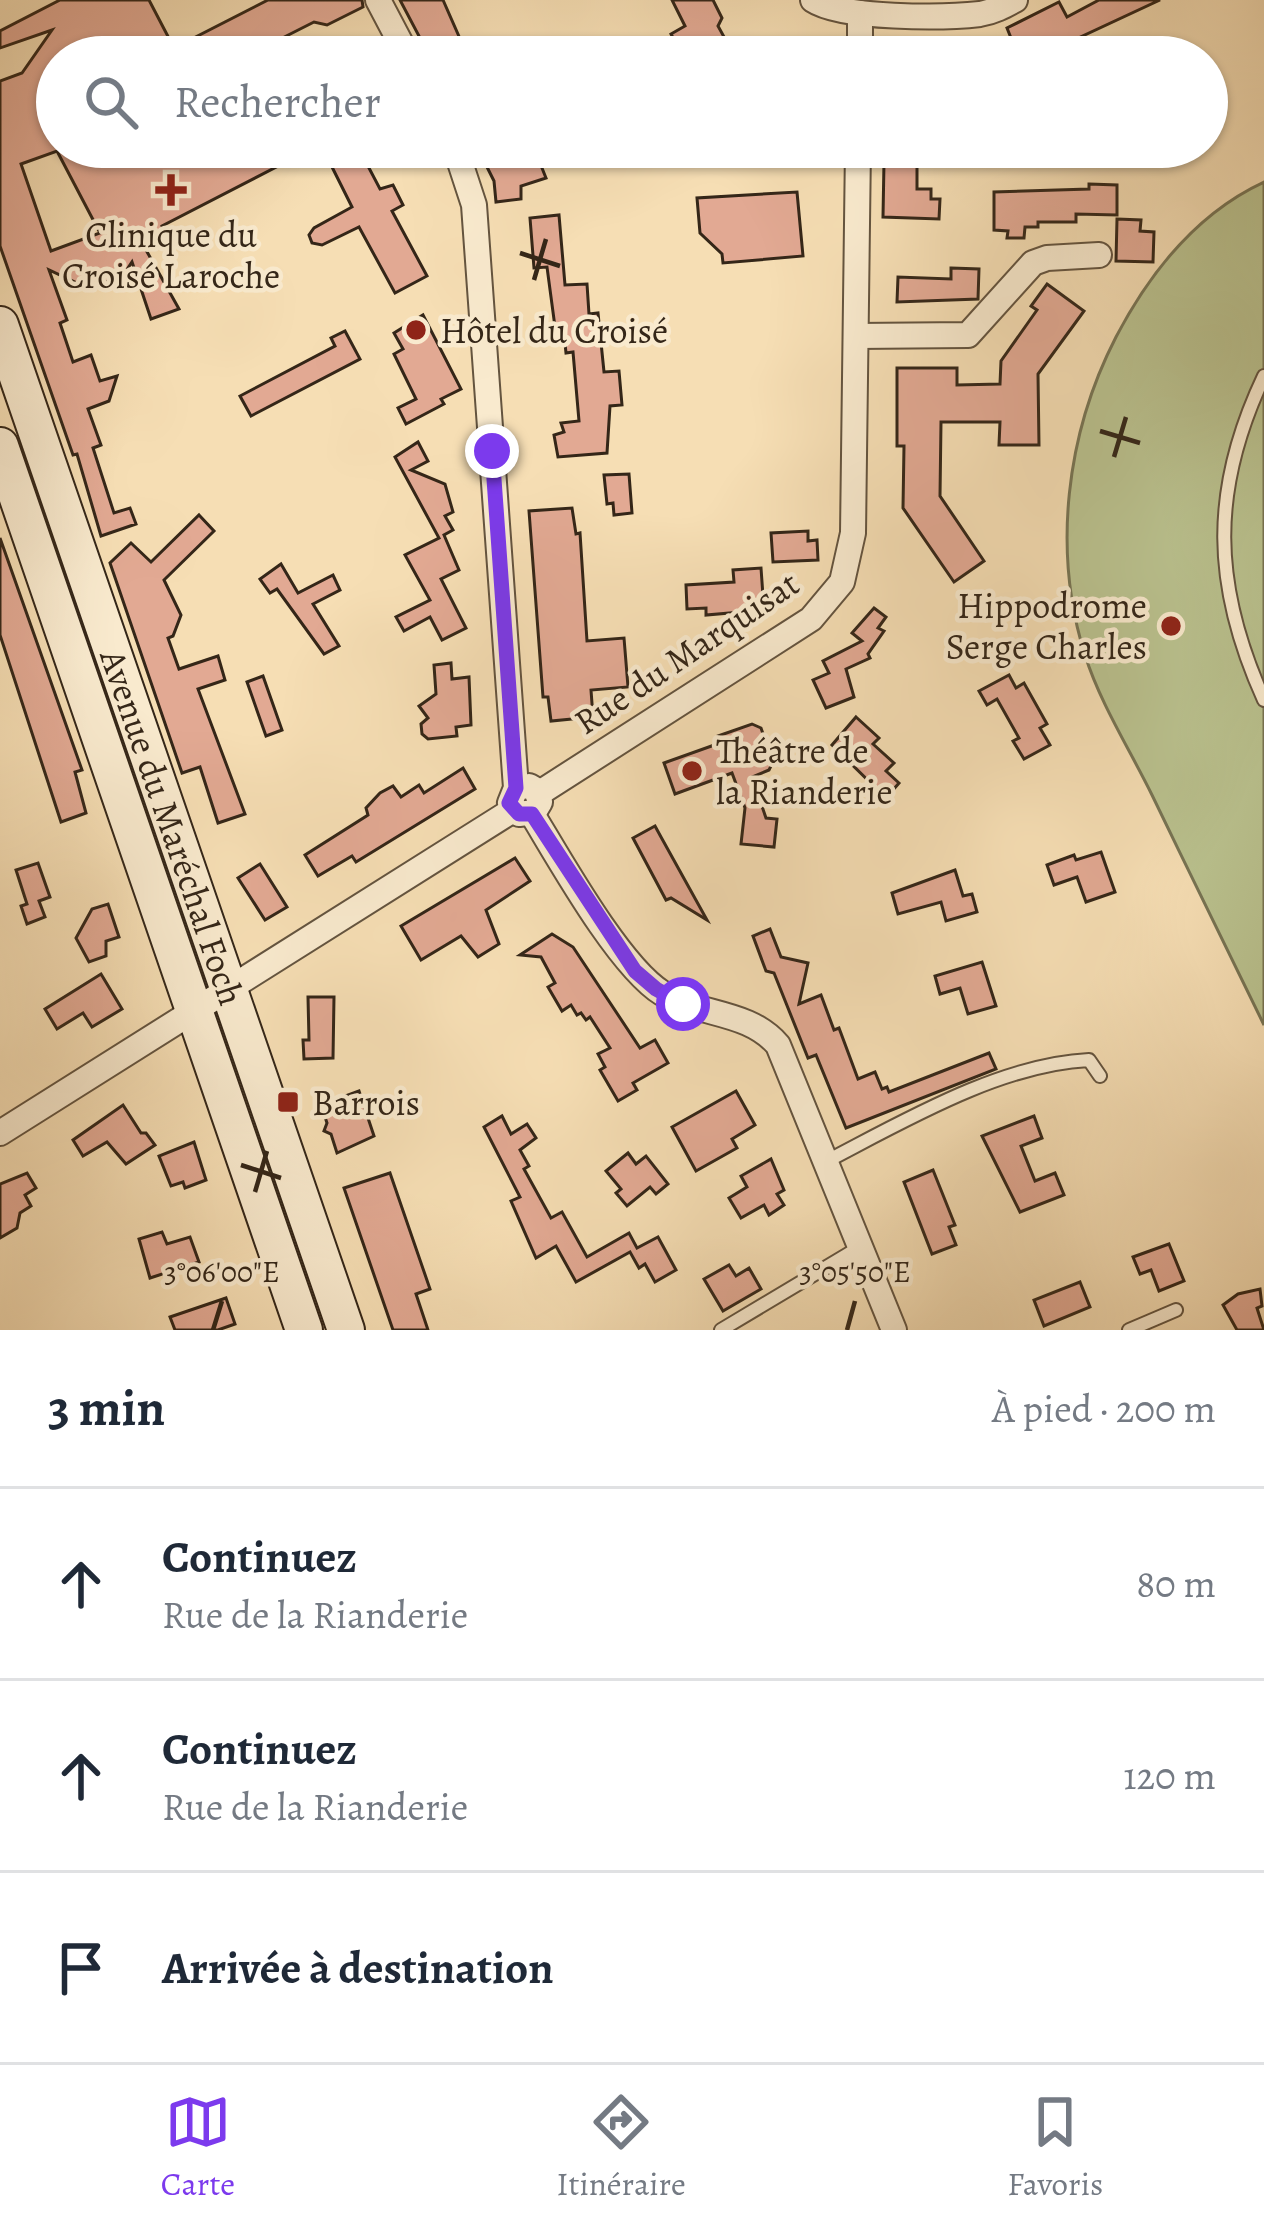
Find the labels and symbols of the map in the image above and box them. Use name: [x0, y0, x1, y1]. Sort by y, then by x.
marker: Clinique du Croisé Laroche: [155, 174, 187, 206]
place label: Clinique du Croisé Laroche: [62, 210, 280, 300]
place label: Hôtel du Croisé: [440, 306, 668, 355]
marker: Hôtel du Croisé: [403, 317, 429, 343]
route end: [465, 424, 519, 478]
street label: Rue du Marquisat: [564, 559, 808, 746]
place label: Hippodrome Serge Charles: [946, 581, 1147, 671]
marker: Hippodrome Serge Charles: [1158, 613, 1184, 639]
street label: Avenue du Maréchal Foch: [88, 642, 256, 1012]
place label: Théâtre de la Rianderie: [716, 726, 893, 816]
marker: Théâtre de la Rianderie: [679, 758, 705, 784]
route start: [656, 977, 710, 1031]
place label: Barrois: [312, 1078, 420, 1127]
marker: Barrois: [275, 1089, 301, 1115]
text: 3°06'00"E: [164, 1252, 280, 1292]
text: 3°05'50"E: [799, 1252, 911, 1292]

